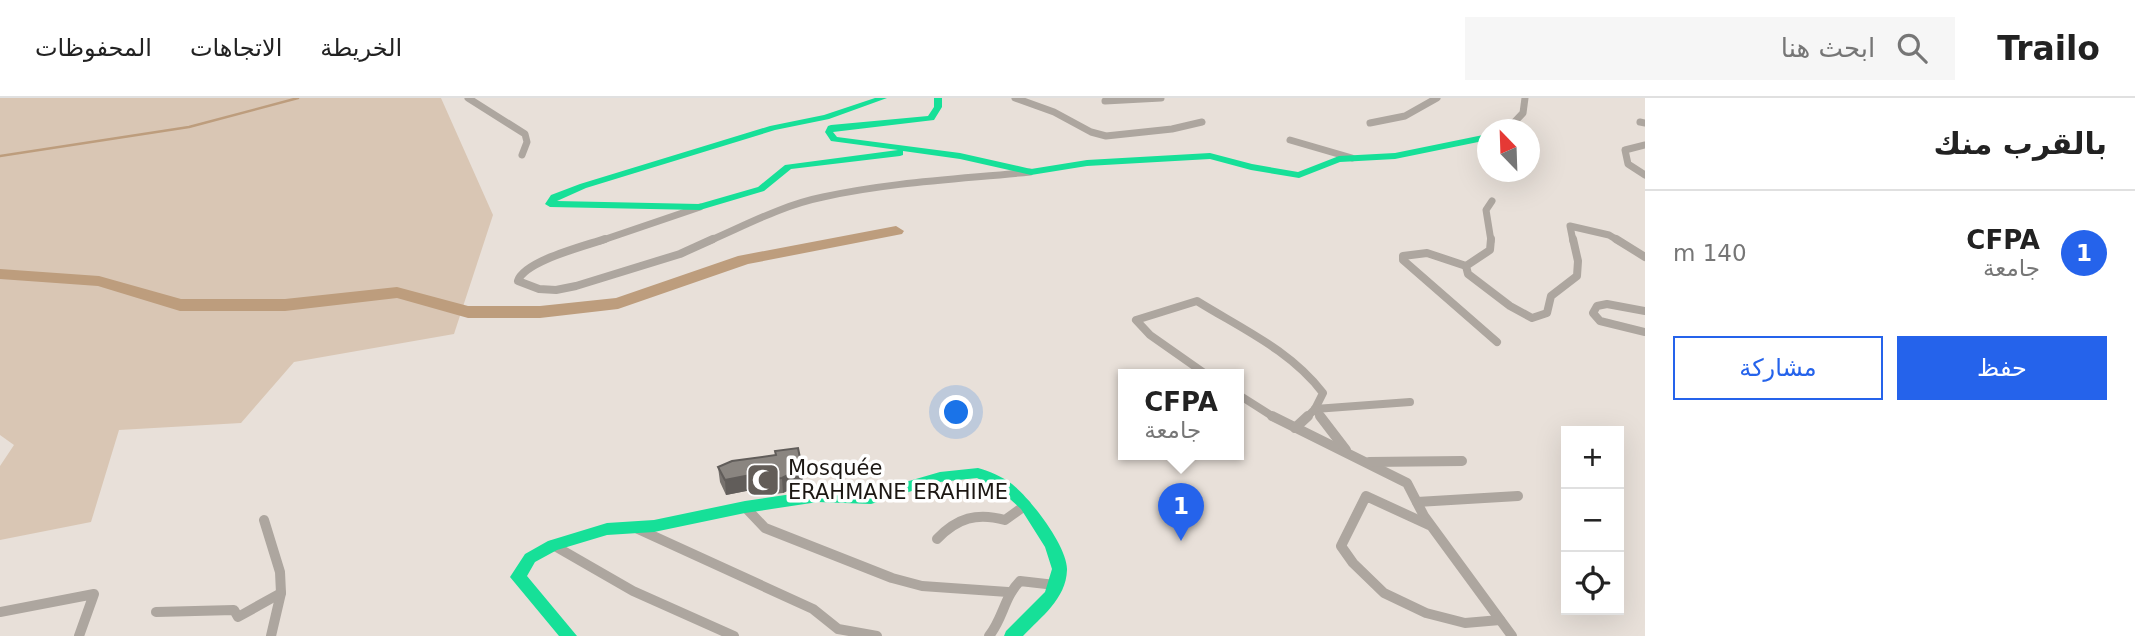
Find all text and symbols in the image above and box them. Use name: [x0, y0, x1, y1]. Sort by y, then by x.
search box: [1465, 17, 1955, 80]
icon: search: [1893, 29, 1931, 67]
text: Trailo: [1997, 29, 2100, 68]
text: ابحث هنا: [1781, 33, 1875, 63]
text: المحفوظات: [35, 34, 152, 62]
text: الاتجاهات: [190, 34, 282, 62]
text: الخريطة: [320, 34, 402, 62]
north arrow: [1477, 119, 1540, 182]
text: بالقرب منك: [1934, 126, 2107, 161]
text: CFPA: [1966, 225, 2040, 255]
text: 140 m: [1673, 240, 1747, 266]
text: 1: [2076, 240, 2092, 266]
text: جامعة: [1983, 255, 2040, 281]
button: مشاركة: [1673, 336, 1883, 400]
button: حفظ: [1897, 336, 2107, 400]
popup: [1118, 369, 1244, 460]
text: CFPA: [1144, 387, 1218, 417]
your location: [939, 395, 973, 429]
text: جامعة: [1144, 417, 1201, 443]
map controls: [1561, 426, 1624, 615]
button: +: [1561, 426, 1624, 489]
place label: Mosquée ERAHMANE ERAHIME: [788, 456, 1008, 504]
mosque icon: Mosquée ERAHMANE ERAHIME: [744, 461, 782, 499]
pin: 1: [1158, 483, 1204, 541]
button: −: [1561, 489, 1624, 552]
button: locate: [1561, 552, 1624, 615]

